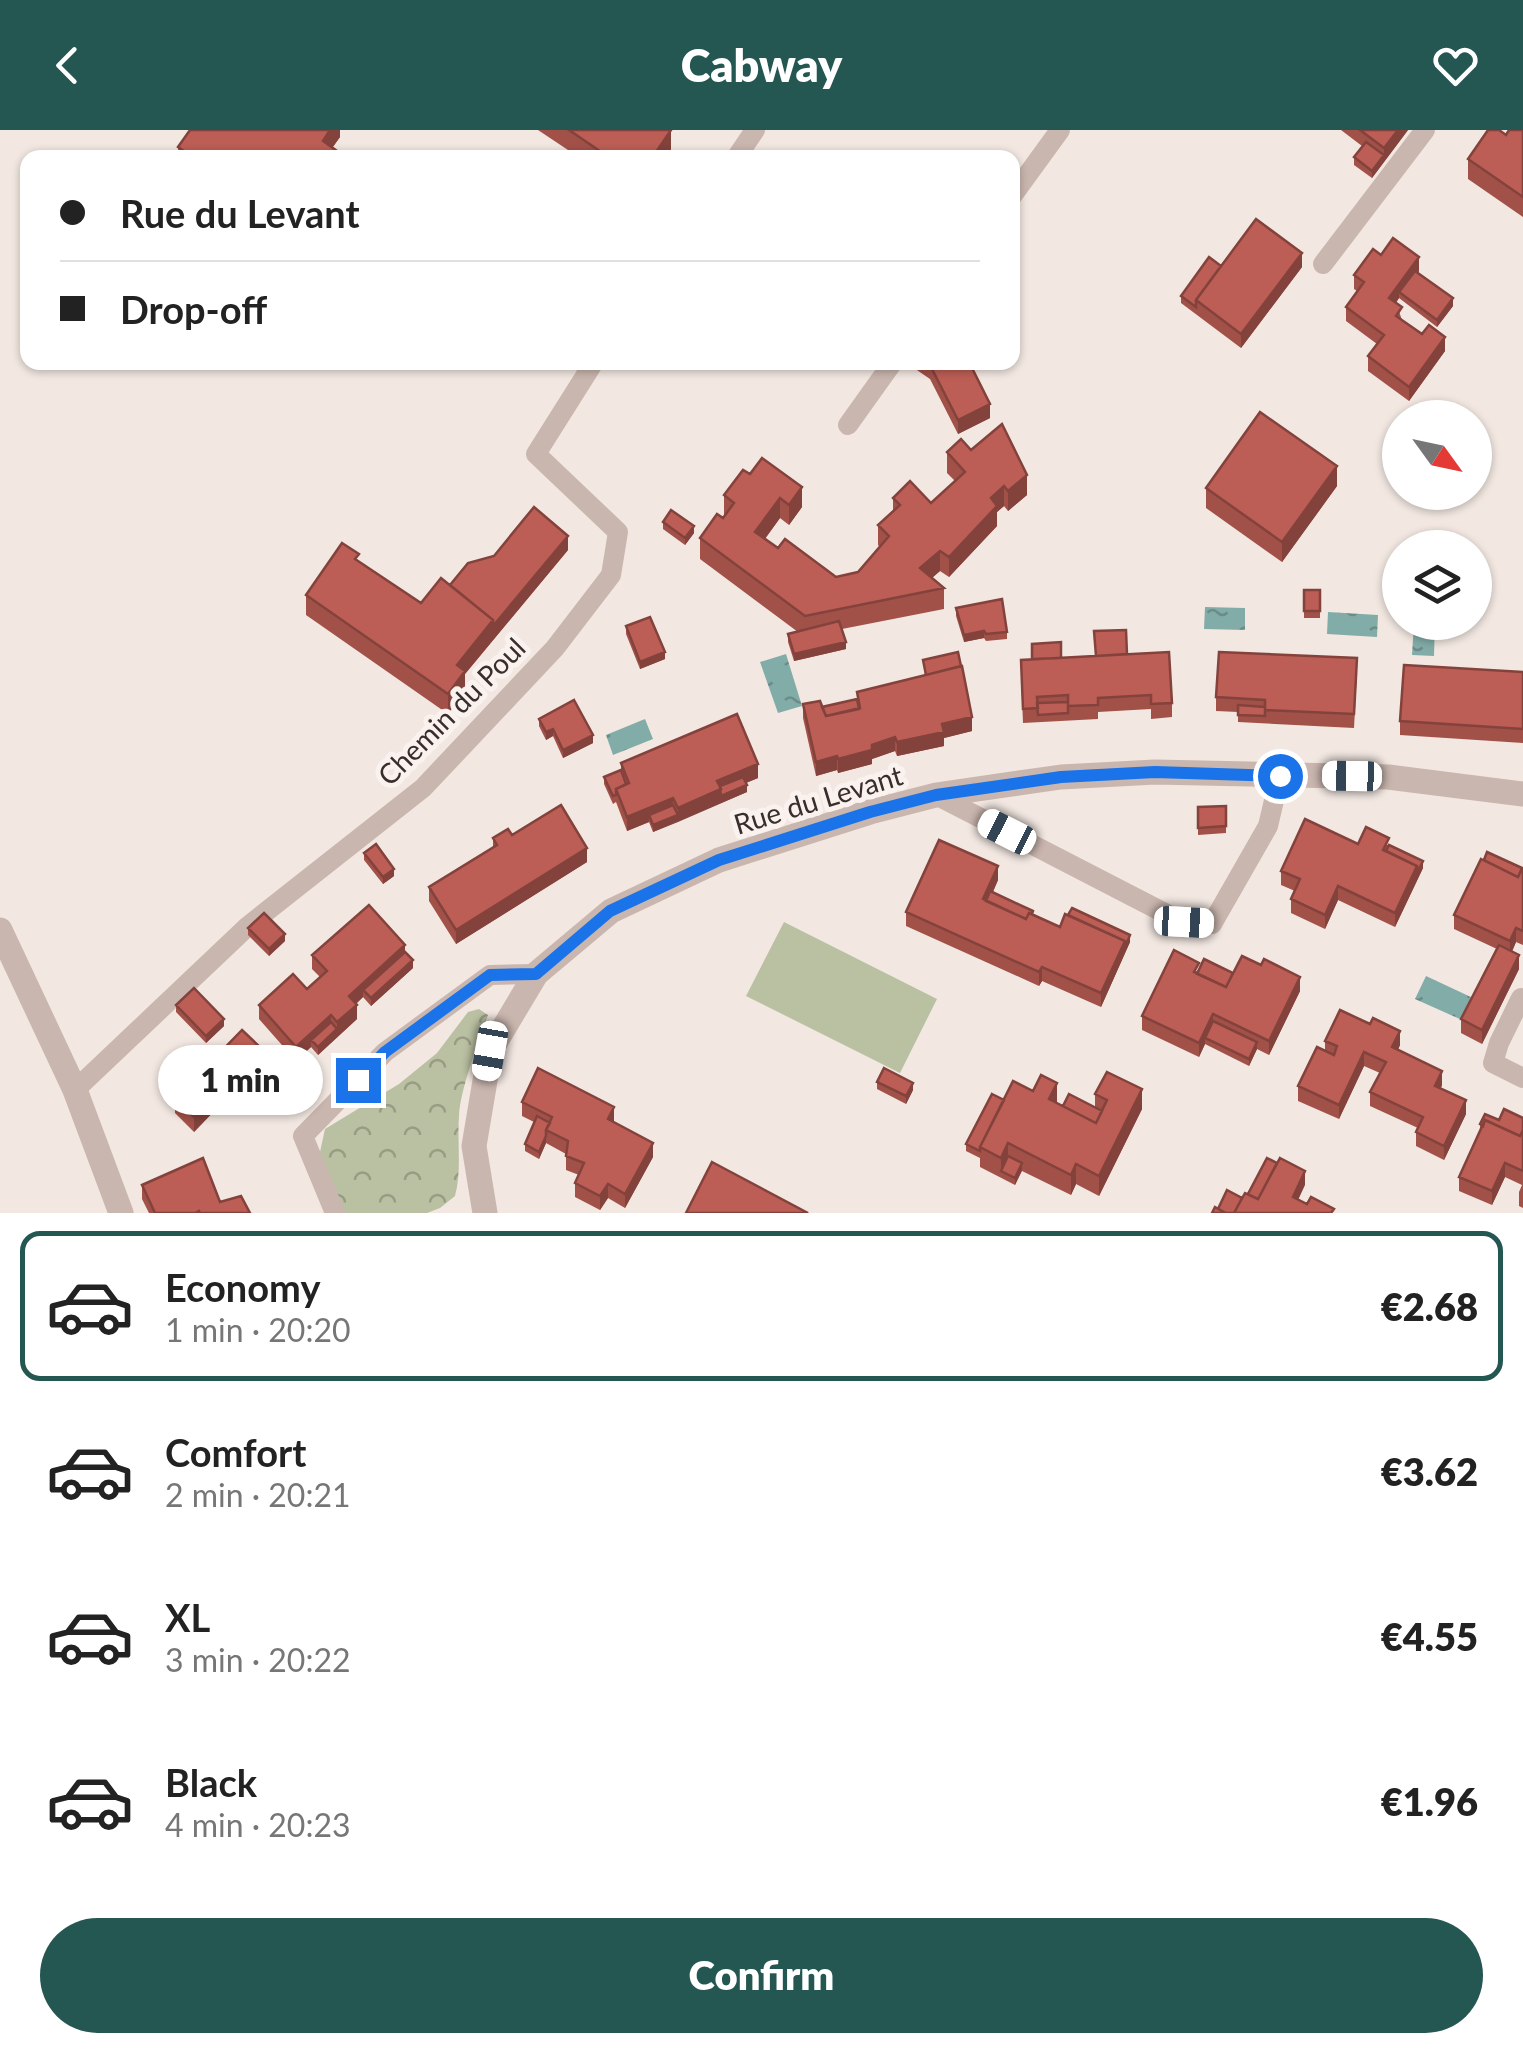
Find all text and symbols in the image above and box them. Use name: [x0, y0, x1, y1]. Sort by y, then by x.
icon: back: [40, 38, 95, 93]
text: Cabway: [681, 38, 842, 92]
icon: heart: [1428, 38, 1483, 93]
text: Rue du Levant: [120, 190, 360, 236]
text: Drop-off: [120, 286, 267, 332]
north arrow: [1382, 400, 1492, 510]
map controls: [1382, 400, 1492, 640]
button: layers: [1382, 530, 1492, 640]
street label: Chemin du Poul: [370, 630, 532, 792]
route start: [1258, 754, 1303, 799]
street label: Rue du Levant: [730, 757, 906, 841]
car: [1322, 760, 1382, 792]
car: [973, 805, 1041, 859]
car: [1153, 905, 1215, 939]
car: [470, 1019, 510, 1083]
callout: 1 min: [158, 1045, 323, 1115]
route end: [336, 1058, 381, 1103]
text: 1 min: [201, 1060, 280, 1099]
icon: car: [45, 1261, 135, 1351]
text: Economy: [165, 1264, 320, 1310]
text: €2.68: [1381, 1283, 1478, 1329]
text: 1 min · 20:20: [165, 1310, 351, 1349]
icon: car: [45, 1426, 135, 1516]
text: Comfort: [165, 1429, 306, 1475]
text: €3.62: [1381, 1448, 1478, 1494]
text: 2 min · 20:21: [165, 1475, 351, 1514]
icon: car: [45, 1591, 135, 1681]
text: XL: [165, 1594, 210, 1640]
text: €4.55: [1381, 1613, 1478, 1659]
text: 3 min · 20:22: [165, 1640, 351, 1679]
icon: car: [45, 1756, 135, 1846]
text: Black: [165, 1759, 257, 1805]
text: €1.96: [1381, 1778, 1478, 1824]
text: 4 min · 20:23: [165, 1805, 351, 1844]
button: Confirm: [40, 1918, 1483, 2033]

